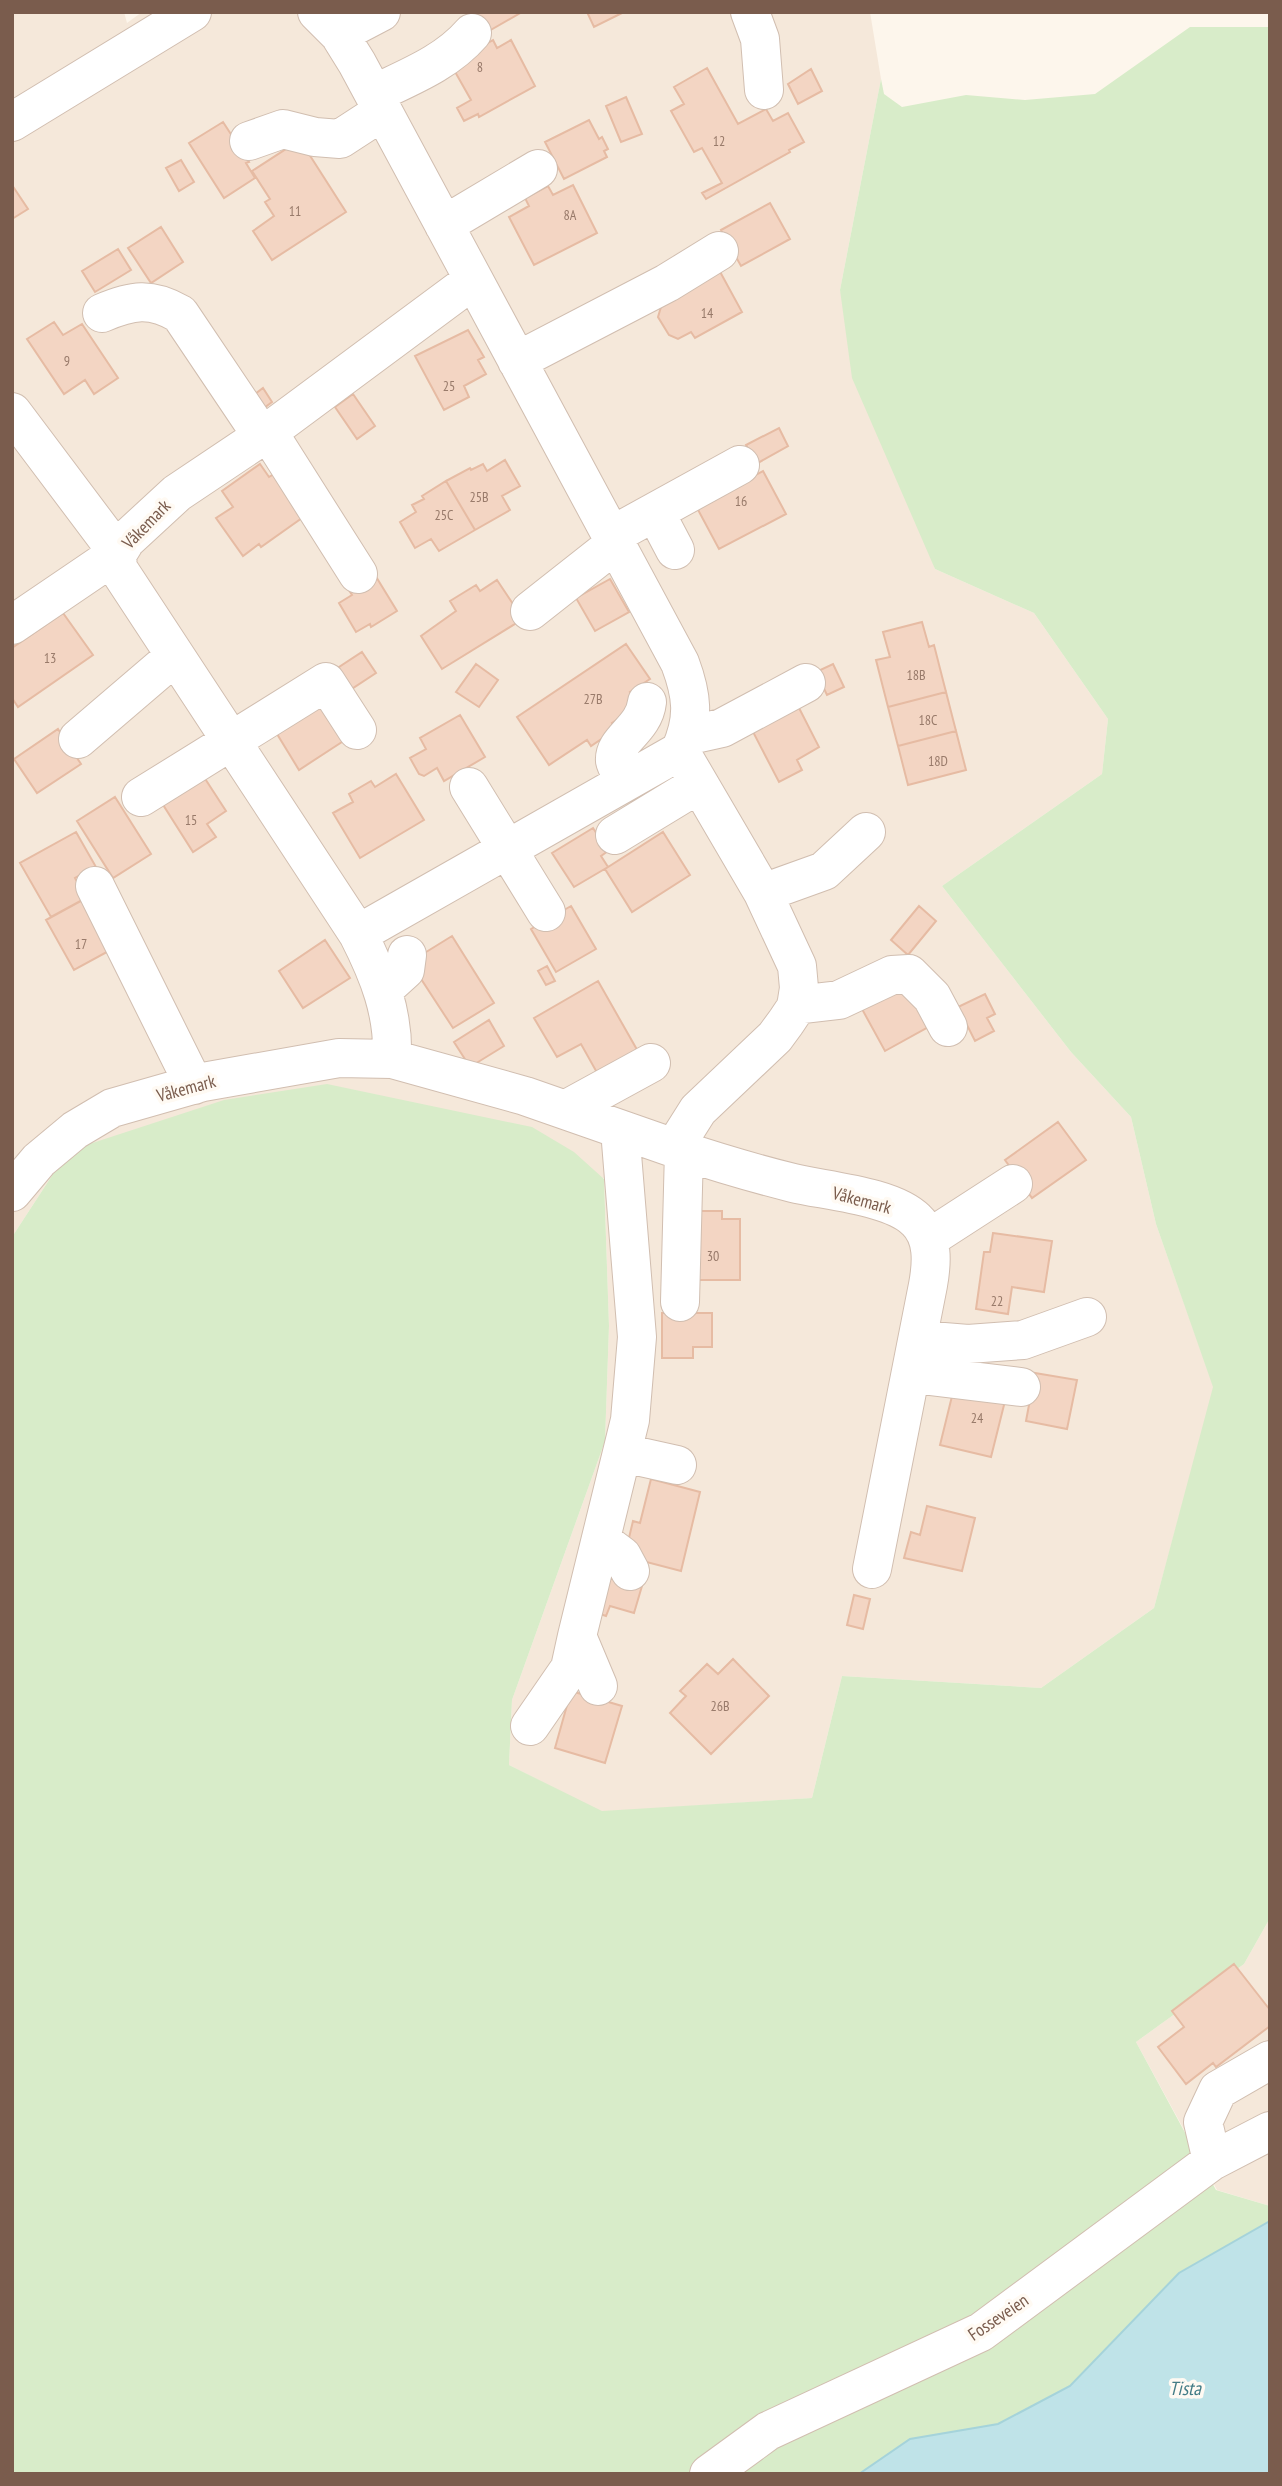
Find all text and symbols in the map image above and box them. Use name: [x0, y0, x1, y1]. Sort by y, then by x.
house number: 8: [477, 58, 483, 76]
house number: 12: [713, 132, 725, 150]
house number: 11: [289, 202, 301, 220]
house number: 8A: [564, 206, 577, 224]
house number: 14: [701, 304, 714, 322]
house number: 9: [64, 352, 70, 370]
house number: 25: [443, 377, 455, 395]
house number: 25B: [469, 488, 489, 506]
house number: 16: [735, 492, 747, 510]
street label: Våkemark: [116, 494, 175, 554]
house number: 25C: [434, 506, 454, 524]
house number: 13: [44, 649, 56, 667]
house number: 18B: [906, 666, 926, 684]
house number: 27B: [583, 690, 603, 708]
house number: 18C: [918, 711, 938, 729]
house number: 18D: [928, 752, 948, 770]
house number: 15: [185, 811, 197, 829]
house number: 17: [75, 935, 87, 953]
street label: Våkemark: [153, 1069, 218, 1107]
street label: Våkemark: [829, 1181, 894, 1219]
house number: 30: [707, 1247, 719, 1265]
house number: 22: [991, 1292, 1003, 1310]
house number: 24: [971, 1409, 984, 1427]
house number: 26B: [710, 1697, 730, 1715]
street label: Fosseveien: [963, 2288, 1033, 2346]
water label: Tista: [1169, 2376, 1202, 2400]

